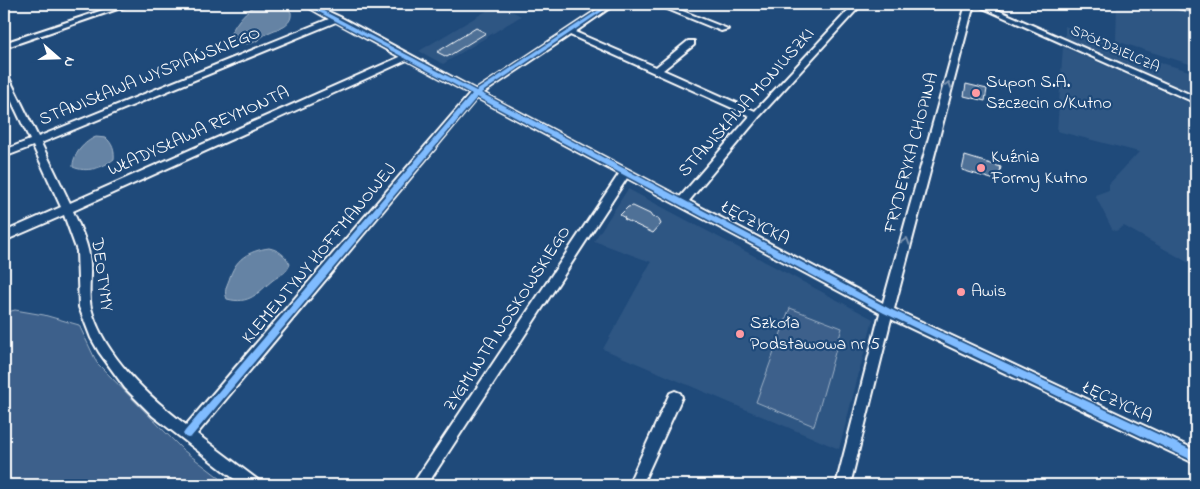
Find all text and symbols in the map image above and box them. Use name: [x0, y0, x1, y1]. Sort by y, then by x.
street label: SPÓŁDZIELCZA: [1067, 19, 1163, 79]
street label: STANISŁAWA MONIUSZKI: [673, 22, 821, 184]
street label: STANISŁAWA WYSPIAŃSKIEGO: [36, 23, 264, 131]
north arrow: [32, 32, 82, 82]
street label: FRYDERYKA CHOPINA: [878, 70, 946, 237]
place label: Supon S.A. Szczecin o/Kutno: [986, 70, 1112, 117]
street label: WŁADYSŁAWA REYMONTA: [104, 80, 294, 184]
one-way arrow: [943, 81, 953, 89]
marker: Supon S.A. Szczecin o/Kutno: [970, 87, 982, 99]
place label: Kuźnia Formy Kutno: [990, 145, 1088, 192]
street label: KLEMENTYNY HOFFMANOWEJ: [237, 158, 403, 350]
marker: Kuźnia Formy Kutno: [975, 162, 987, 174]
street label: ŁĘCZYCKA: [715, 195, 794, 253]
street label: ZYGMUNTA NOSKOWSKIEGO: [438, 221, 578, 417]
street label: DEOTYMY: [83, 236, 119, 314]
one-way arrow: [900, 237, 911, 246]
place label: Awis: [971, 279, 1006, 305]
marker: Awis: [955, 286, 967, 298]
place label: Szkoła Podstawowa nr 5: [750, 311, 880, 358]
marker: Szkoła Podstawowa nr 5: [734, 328, 746, 340]
street label: ŁĘCZYCKA: [1077, 375, 1156, 431]

